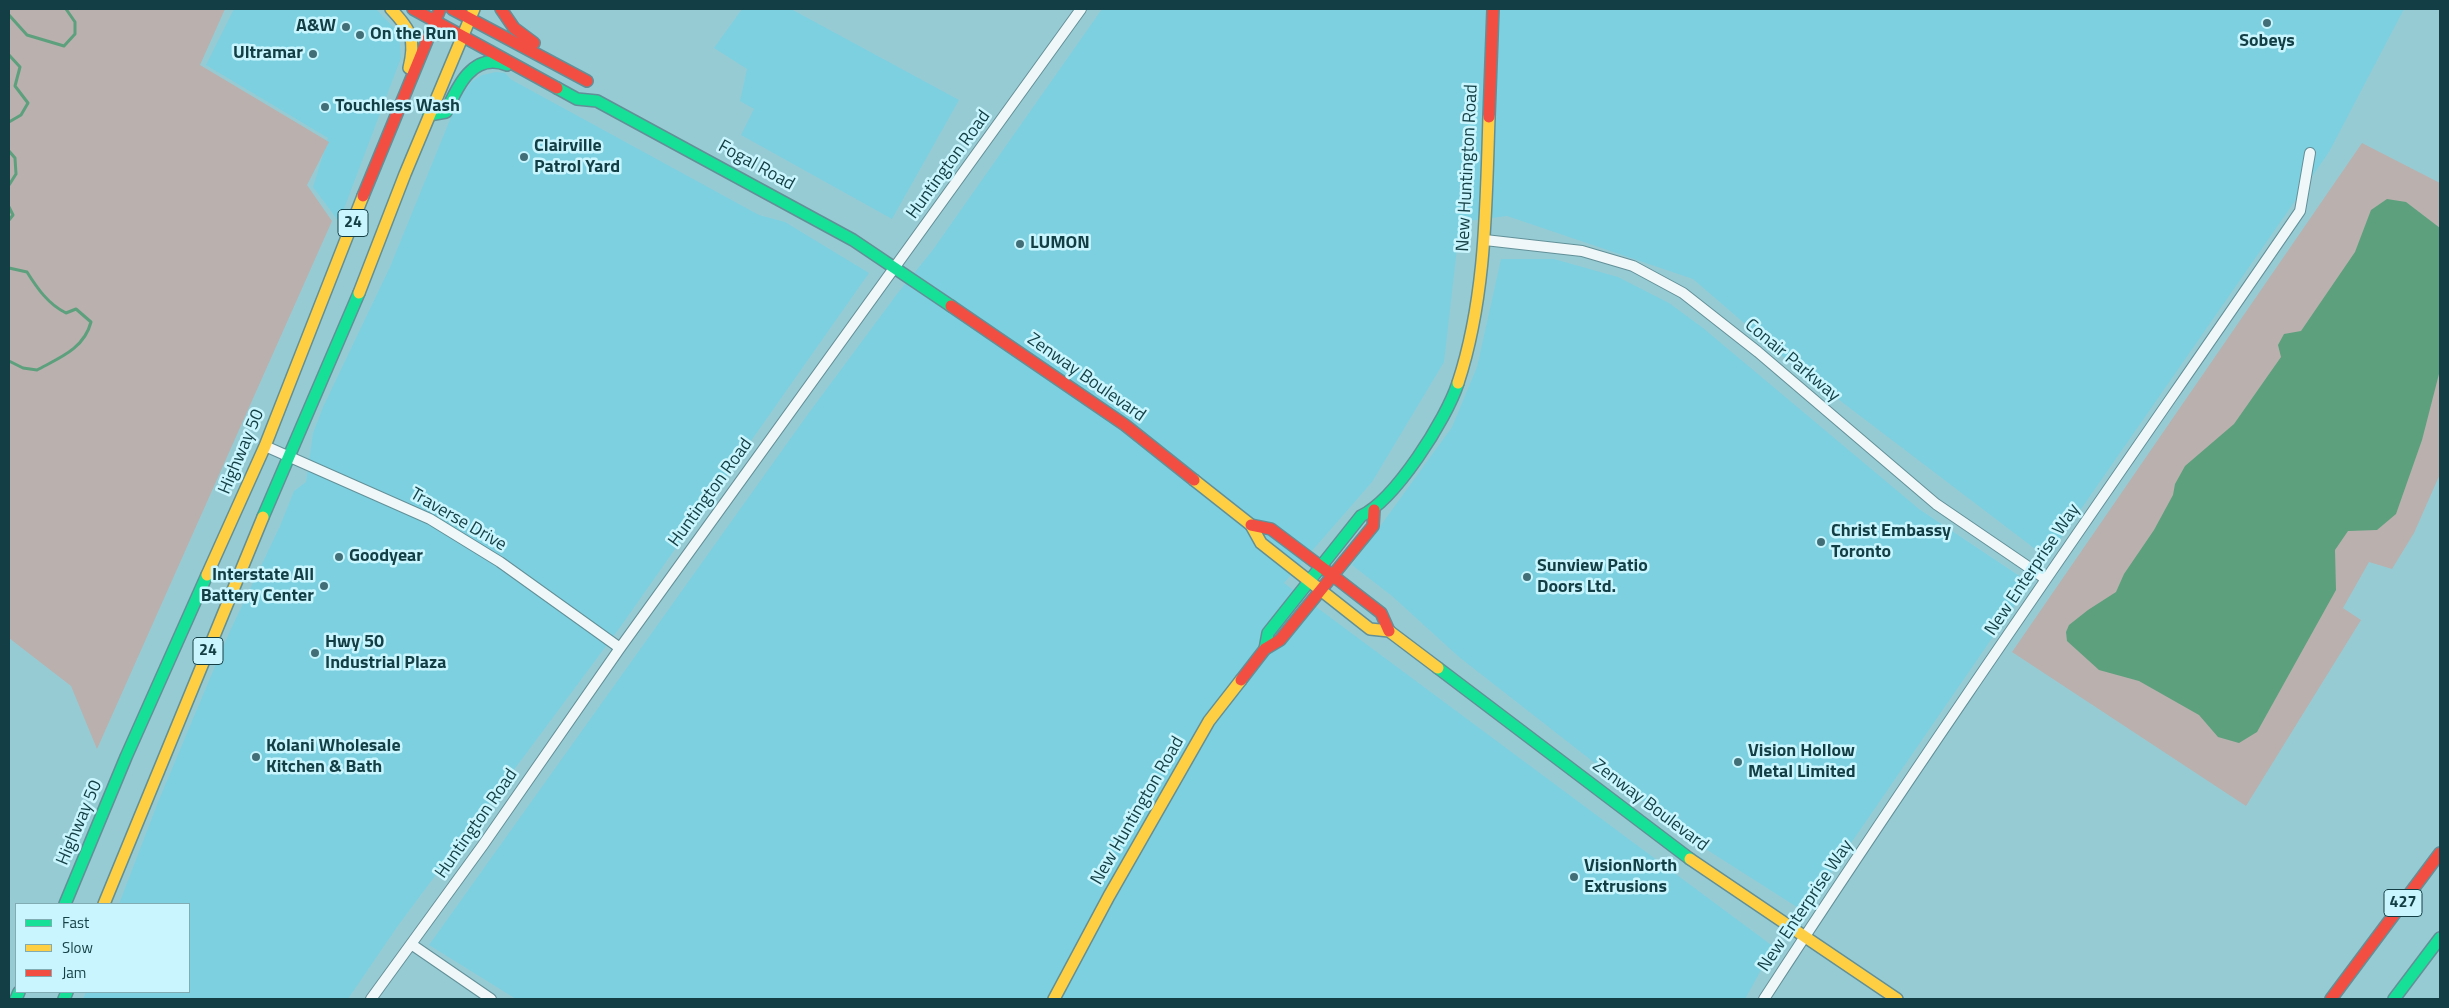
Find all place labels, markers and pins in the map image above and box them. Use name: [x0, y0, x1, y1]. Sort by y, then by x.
place label: A&W: [296, 16, 336, 38]
marker: Sobeys: [2261, 17, 2273, 29]
marker: A&W: [340, 21, 352, 33]
place label: On the Run: [370, 24, 456, 46]
marker: On the Run: [354, 29, 366, 41]
place label: Sobeys: [2239, 31, 2295, 53]
place label: Ultramar: [233, 43, 303, 65]
marker: Ultramar: [307, 48, 319, 60]
place label: Touchless Wash: [335, 96, 460, 118]
marker: Touchless Wash: [319, 101, 331, 113]
place label: Clairville Patrol Yard: [534, 136, 620, 178]
marker: Clairville Patrol Yard: [518, 151, 530, 163]
place label: LUMON: [1030, 233, 1090, 255]
marker: LUMON: [1014, 238, 1026, 250]
place label: Christ Embassy Toronto: [1831, 521, 1951, 564]
marker: Christ Embassy Toronto: [1815, 536, 1827, 548]
place label: Goodyear: [349, 546, 423, 568]
marker: Goodyear: [333, 551, 345, 563]
place label: Sunview Patio Doors Ltd.: [1537, 556, 1648, 598]
place label: Interstate All Battery Center: [201, 565, 314, 608]
marker: Sunview Patio Doors Ltd.: [1521, 571, 1533, 583]
marker: Interstate All Battery Center: [318, 580, 330, 592]
place label: Hwy 50 Industrial Plaza: [325, 632, 446, 674]
marker: Hwy 50 Industrial Plaza: [309, 647, 321, 659]
place label: Kolani Wholesale Kitchen & Bath: [266, 736, 401, 779]
place label: Vision Hollow Metal Limited: [1748, 741, 1856, 784]
marker: Kolani Wholesale Kitchen & Bath: [250, 751, 262, 763]
marker: Vision Hollow Metal Limited: [1732, 756, 1744, 768]
place label: VisionNorth Extrusions: [1584, 856, 1677, 899]
marker: VisionNorth Extrusions: [1568, 871, 1580, 883]

